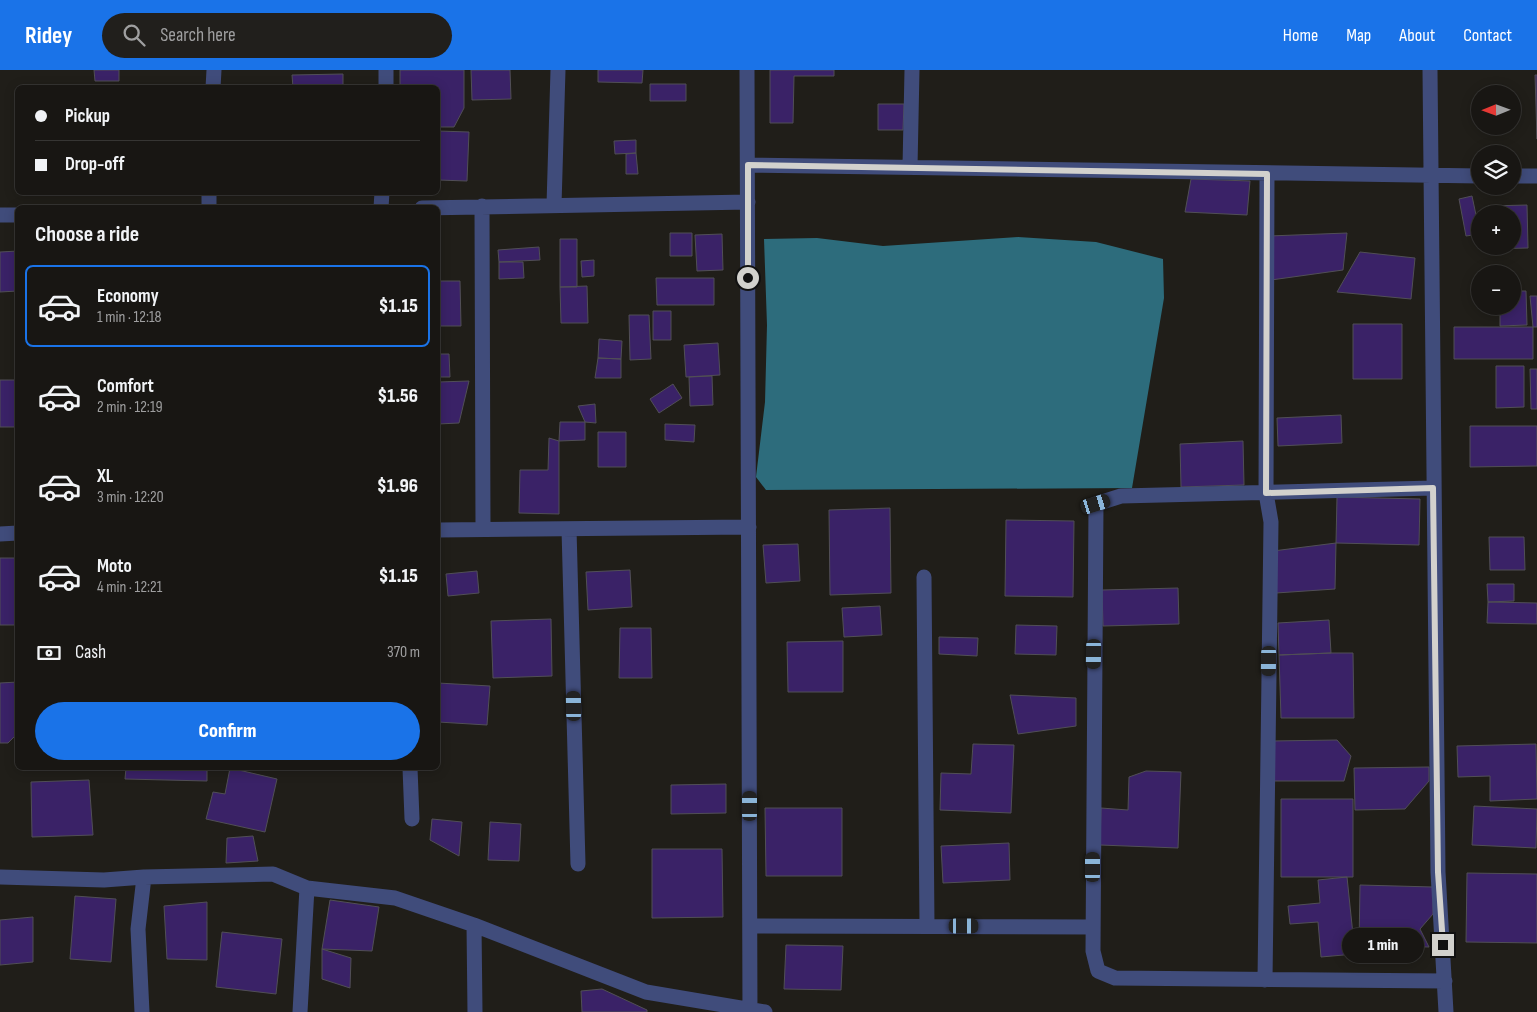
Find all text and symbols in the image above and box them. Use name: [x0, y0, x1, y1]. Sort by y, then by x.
search box: [102, 13, 452, 58]
text: Ridey: [25, 21, 72, 50]
icon: search: [120, 21, 148, 49]
text: Search here: [160, 24, 236, 47]
text: Home: [1283, 25, 1318, 46]
text: Map: [1346, 25, 1371, 46]
text: About: [1399, 25, 1435, 46]
text: Contact: [1463, 25, 1512, 46]
north arrow: [1471, 85, 1521, 135]
map controls: [1471, 85, 1521, 315]
text: Pickup: [65, 105, 110, 128]
button: layers: [1471, 145, 1521, 195]
text: Drop-off: [65, 153, 125, 176]
button: +: [1471, 205, 1521, 255]
text: Choose a ride: [35, 221, 139, 248]
button: −: [1471, 265, 1521, 315]
route start: [737, 267, 759, 289]
icon: car: [37, 284, 82, 329]
text: Economy: [97, 285, 159, 308]
text: $1.15: [379, 295, 418, 318]
text: 1 min · 12:18: [97, 308, 162, 327]
icon: car: [37, 374, 82, 419]
text: Comfort: [97, 375, 154, 398]
text: $1.56: [377, 385, 418, 408]
text: 2 min · 12:19: [97, 398, 163, 417]
icon: car: [37, 464, 82, 509]
text: XL: [97, 465, 113, 488]
text: $1.96: [377, 475, 418, 498]
text: 3 min · 12:20: [97, 488, 164, 507]
car: [1079, 492, 1112, 516]
icon: car: [37, 554, 82, 599]
text: Moto: [97, 555, 132, 578]
text: $1.15: [379, 565, 418, 588]
text: 4 min · 12:21: [97, 578, 162, 597]
icon: cash: [35, 639, 63, 667]
car: [1086, 639, 1101, 669]
text: Cash: [75, 641, 106, 664]
text: 370 m: [387, 643, 420, 662]
car: [1261, 646, 1276, 676]
car: [566, 691, 581, 721]
button: Confirm: [35, 702, 420, 760]
car: [742, 791, 757, 821]
car: [1085, 852, 1100, 882]
car: [949, 919, 979, 934]
callout: 1 min: [1343, 928, 1426, 962]
route end: [1432, 934, 1454, 956]
text: 1 min: [1368, 936, 1398, 955]

